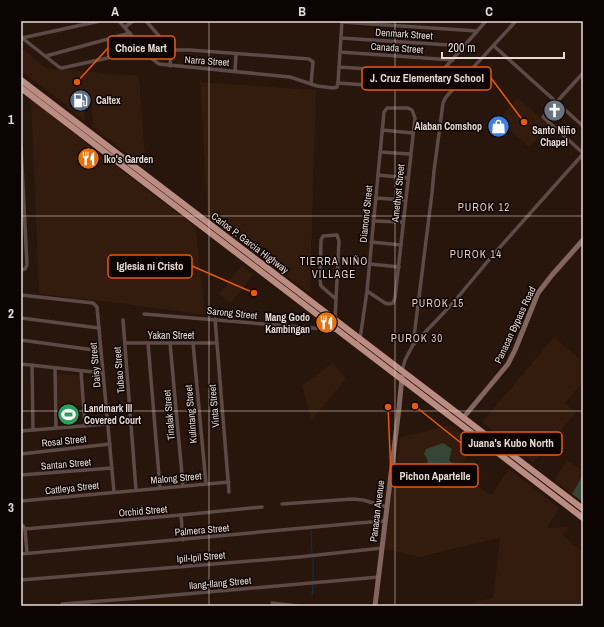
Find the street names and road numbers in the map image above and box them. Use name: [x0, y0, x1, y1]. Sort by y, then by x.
street label: Denmark Street: [375, 26, 434, 43]
street label: Canada Street: [370, 40, 425, 56]
street label: Narra Street: [184, 53, 230, 69]
street label: Amethyst Street: [388, 163, 408, 224]
street label: Diamond Street: [357, 184, 376, 243]
street label: Carlos P. Garcia Highway: [209, 210, 292, 277]
street label: Panacan Bypass Road: [491, 284, 539, 366]
street label: Sarong Street: [206, 304, 259, 322]
street label: Yakan Street: [148, 329, 195, 342]
street label: Daisy Street: [86, 341, 103, 388]
street label: Tubao Street: [110, 345, 128, 394]
street label: Kulintang Street: [182, 383, 200, 444]
street label: Vinta Street: [206, 383, 222, 428]
street label: Tinalak Street: [160, 388, 178, 441]
street label: Rosal Street: [41, 432, 88, 450]
street label: Santan Street: [40, 455, 92, 473]
street label: Malong Street: [150, 469, 203, 487]
street label: Cattleya Street: [44, 479, 100, 497]
street label: Panacan Avenue: [367, 479, 387, 542]
street label: Orchid Street: [118, 502, 169, 520]
street label: Palmera Street: [174, 521, 231, 539]
street label: Ipil-Ipil Street: [176, 548, 227, 566]
street label: Ilang-Ilang Street: [188, 574, 252, 592]

